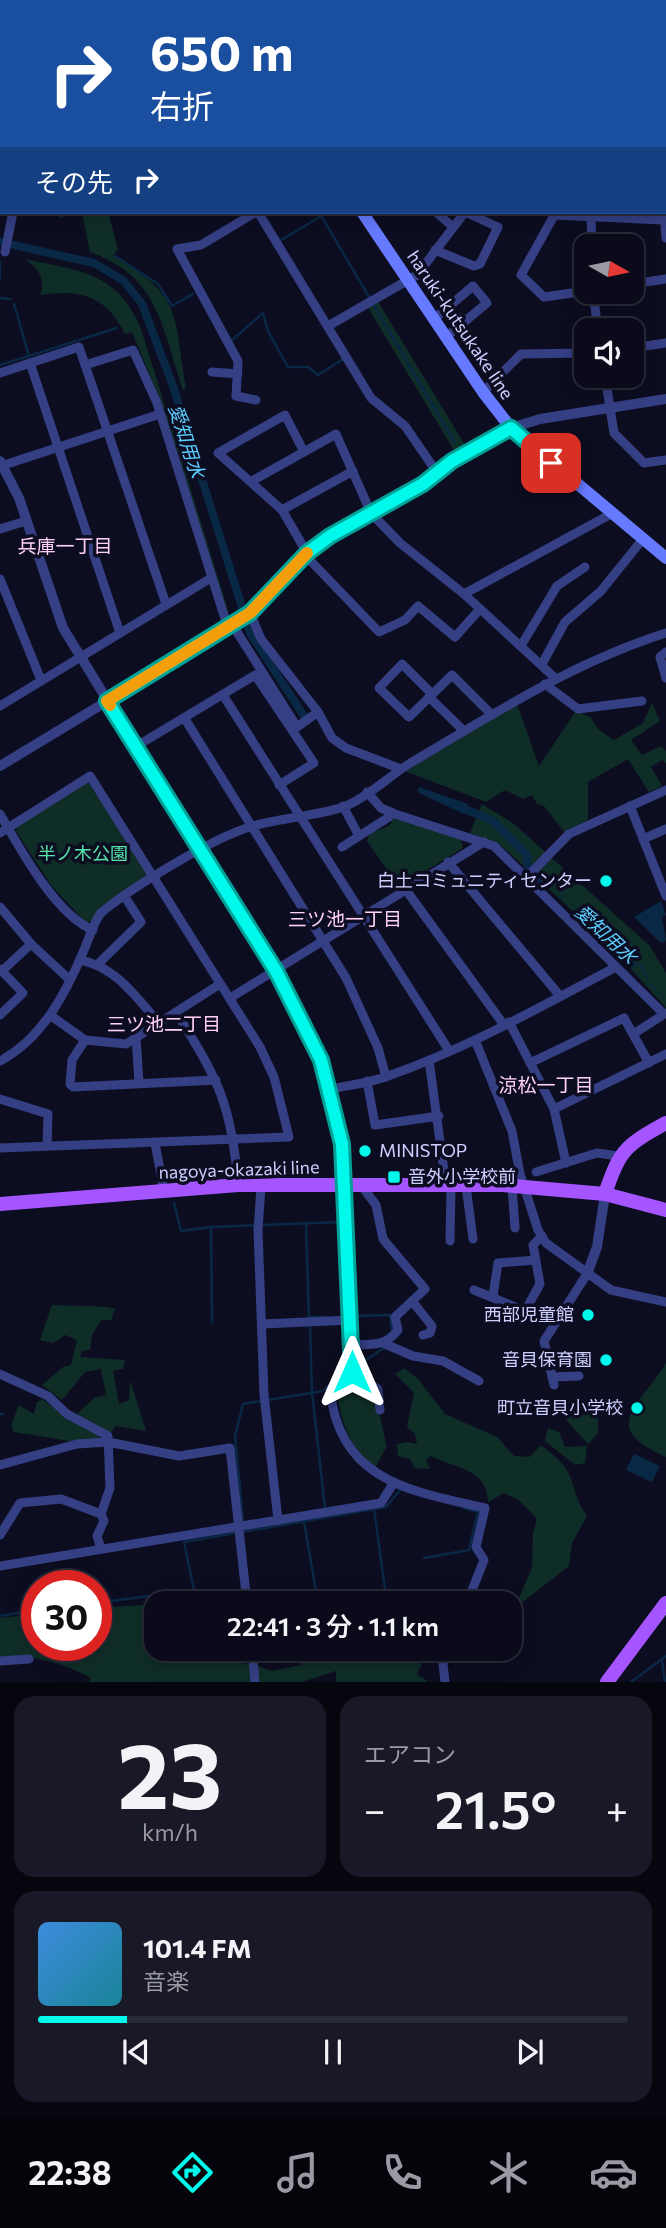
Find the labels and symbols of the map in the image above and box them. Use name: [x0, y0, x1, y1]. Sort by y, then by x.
north arrow: [574, 234, 644, 304]
street label: haruki-kutsukake line: [403, 246, 519, 403]
water label: 愛知用水: [165, 401, 211, 482]
pin: [521, 433, 581, 493]
district label: 兵庫一丁目: [17, 534, 113, 557]
park label: 半ノ木公園: [38, 842, 128, 864]
place label: 白土コミュニティセンター: [377, 869, 592, 891]
marker: 白土コミュニティセンター: [598, 873, 614, 889]
water label: 愛知用水: [571, 899, 643, 969]
district label: 三ツ池一丁目: [288, 907, 402, 930]
district label: 三ツ池二丁目: [107, 1012, 221, 1035]
district label: 涼松一丁目: [498, 1073, 594, 1096]
place label: MINISTOP: [379, 1139, 467, 1161]
marker: MINISTOP: [357, 1143, 373, 1159]
street label: nagoya-okazaki line: [158, 1155, 320, 1183]
place label: 音外小学校前: [408, 1165, 516, 1187]
marker: 音外小学校前: [386, 1169, 402, 1185]
place label: 西部児童館: [484, 1303, 574, 1325]
marker: 西部児童館: [580, 1307, 596, 1323]
position arrow: [315, 1335, 389, 1409]
place label: 音貝保育園: [502, 1348, 592, 1370]
marker: 音貝保育園: [598, 1352, 614, 1368]
place label: 町立音貝小学校: [497, 1396, 623, 1418]
marker: 町立音貝小学校: [629, 1400, 645, 1416]
speed limit sign: 30: [21, 1570, 112, 1661]

